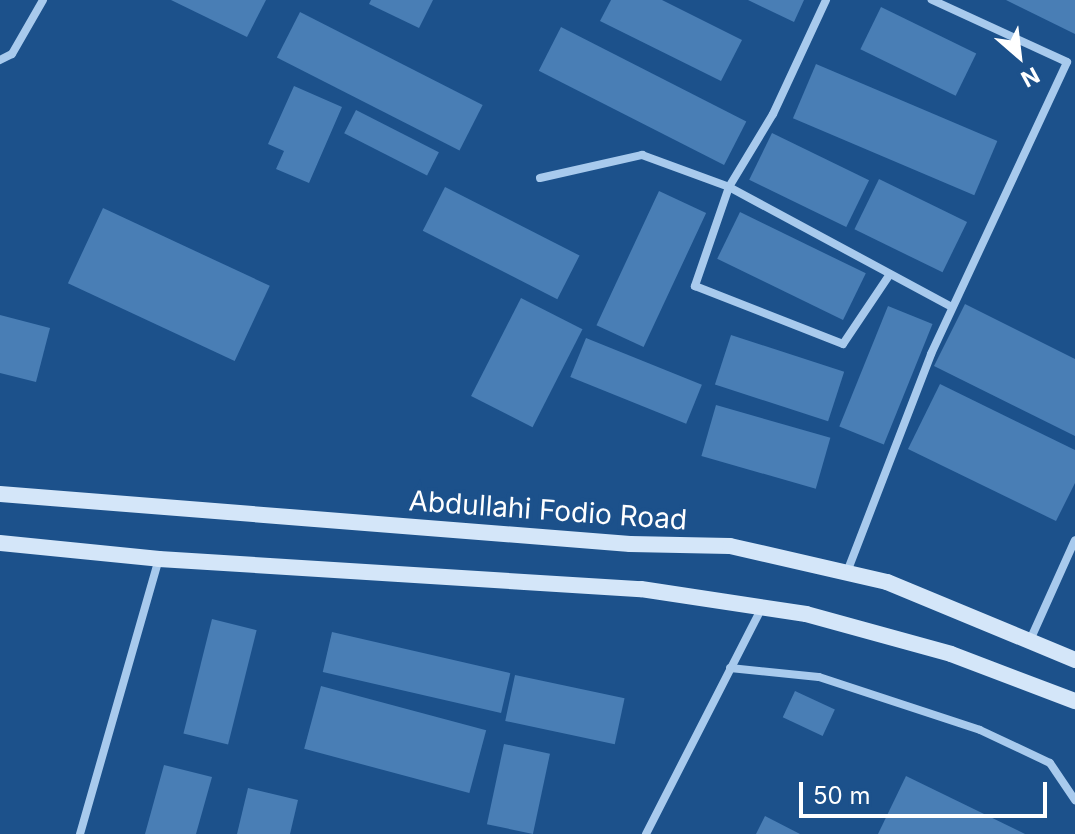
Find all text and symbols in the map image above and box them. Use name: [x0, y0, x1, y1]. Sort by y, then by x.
north arrow: [979, 16, 1059, 96]
text: N: [1017, 62, 1044, 93]
street label: Abdullahi Fodio Road: [408, 484, 688, 536]
scale bar: [803, 766, 1051, 816]
text: 50 m: [813, 781, 871, 810]

